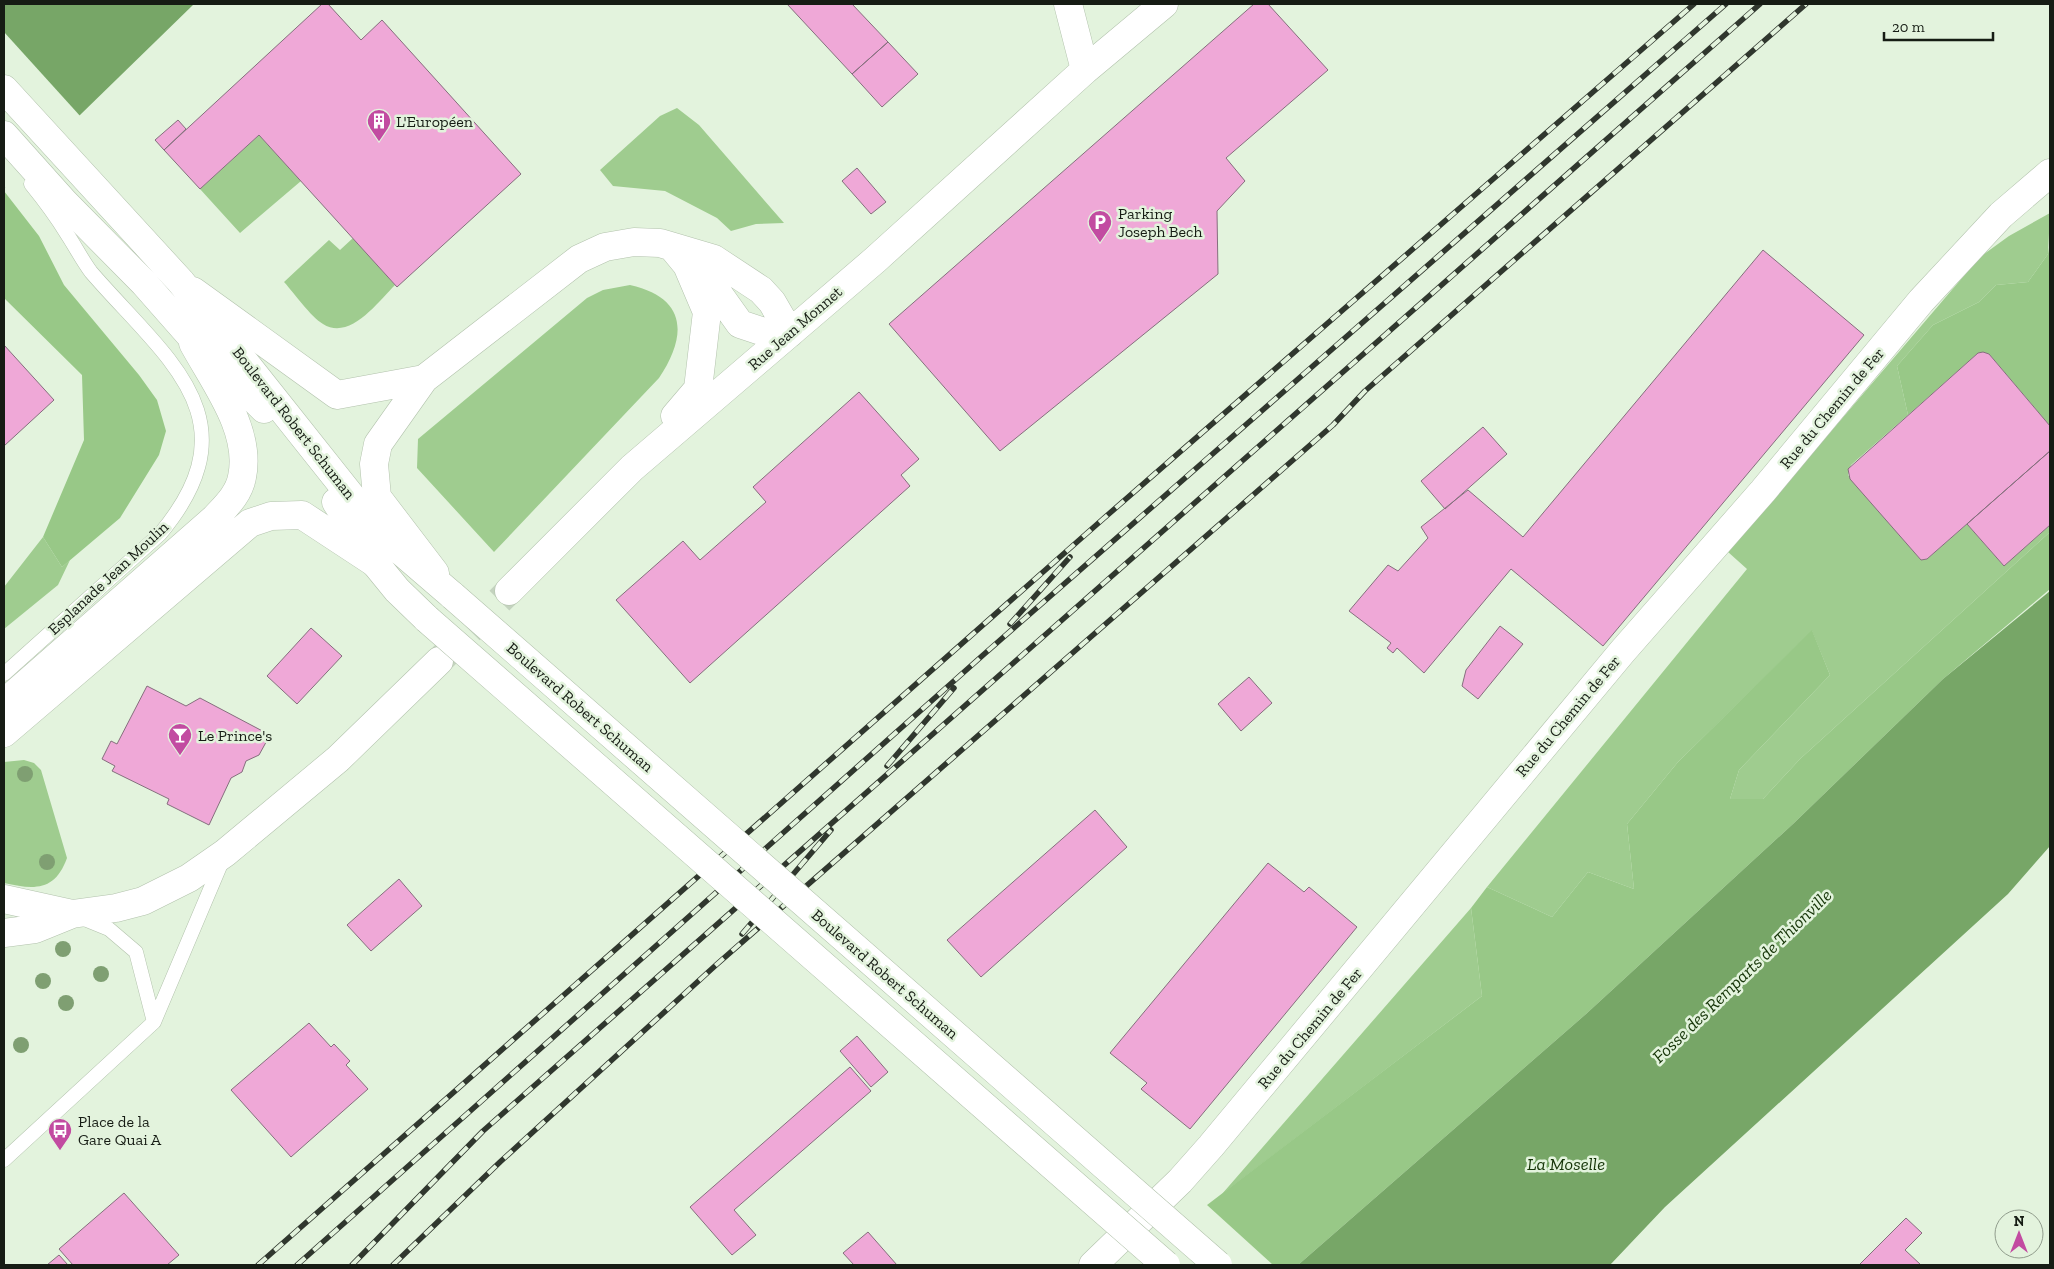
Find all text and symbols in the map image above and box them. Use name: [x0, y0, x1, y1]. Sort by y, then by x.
scale bar: [1884, 10, 1993, 42]
text: 20 m: [1892, 18, 1925, 36]
building icon: L'Européen: [366, 108, 392, 142]
place label: L'Européen: [396, 112, 474, 131]
place label: Parking Joseph Bech: [1118, 204, 1202, 241]
parking icon: Parking Joseph Bech: [1087, 209, 1113, 243]
street label: Rue Jean Monnet: [744, 282, 846, 374]
street label: Boulevard Robert Schuman: [229, 343, 360, 504]
street label: Rue du Chemin de Fer: [1776, 343, 1888, 472]
street label: Esplanade Jean Moulin: [44, 517, 173, 639]
street label: Boulevard Robert Schuman: [503, 638, 658, 776]
street label: Rue du Chemin de Fer: [1512, 651, 1624, 780]
bar icon: Le Prince's: [167, 722, 193, 756]
place label: Le Prince's: [198, 726, 272, 745]
water label: Fosse des Remparts de Thionville: [1648, 884, 1836, 1068]
street label: Boulevard Robert Schuman: [808, 905, 963, 1043]
street label: Rue du Chemin de Fer: [1254, 963, 1366, 1092]
place label: Place de la Gare Quai A: [78, 1112, 162, 1149]
bus stop icon: Place de la Gare Quai A: [47, 1117, 73, 1151]
water label: La Moselle: [1527, 1153, 1605, 1175]
north arrow: [1994, 1209, 2044, 1259]
text: N: [2014, 1213, 2025, 1230]

